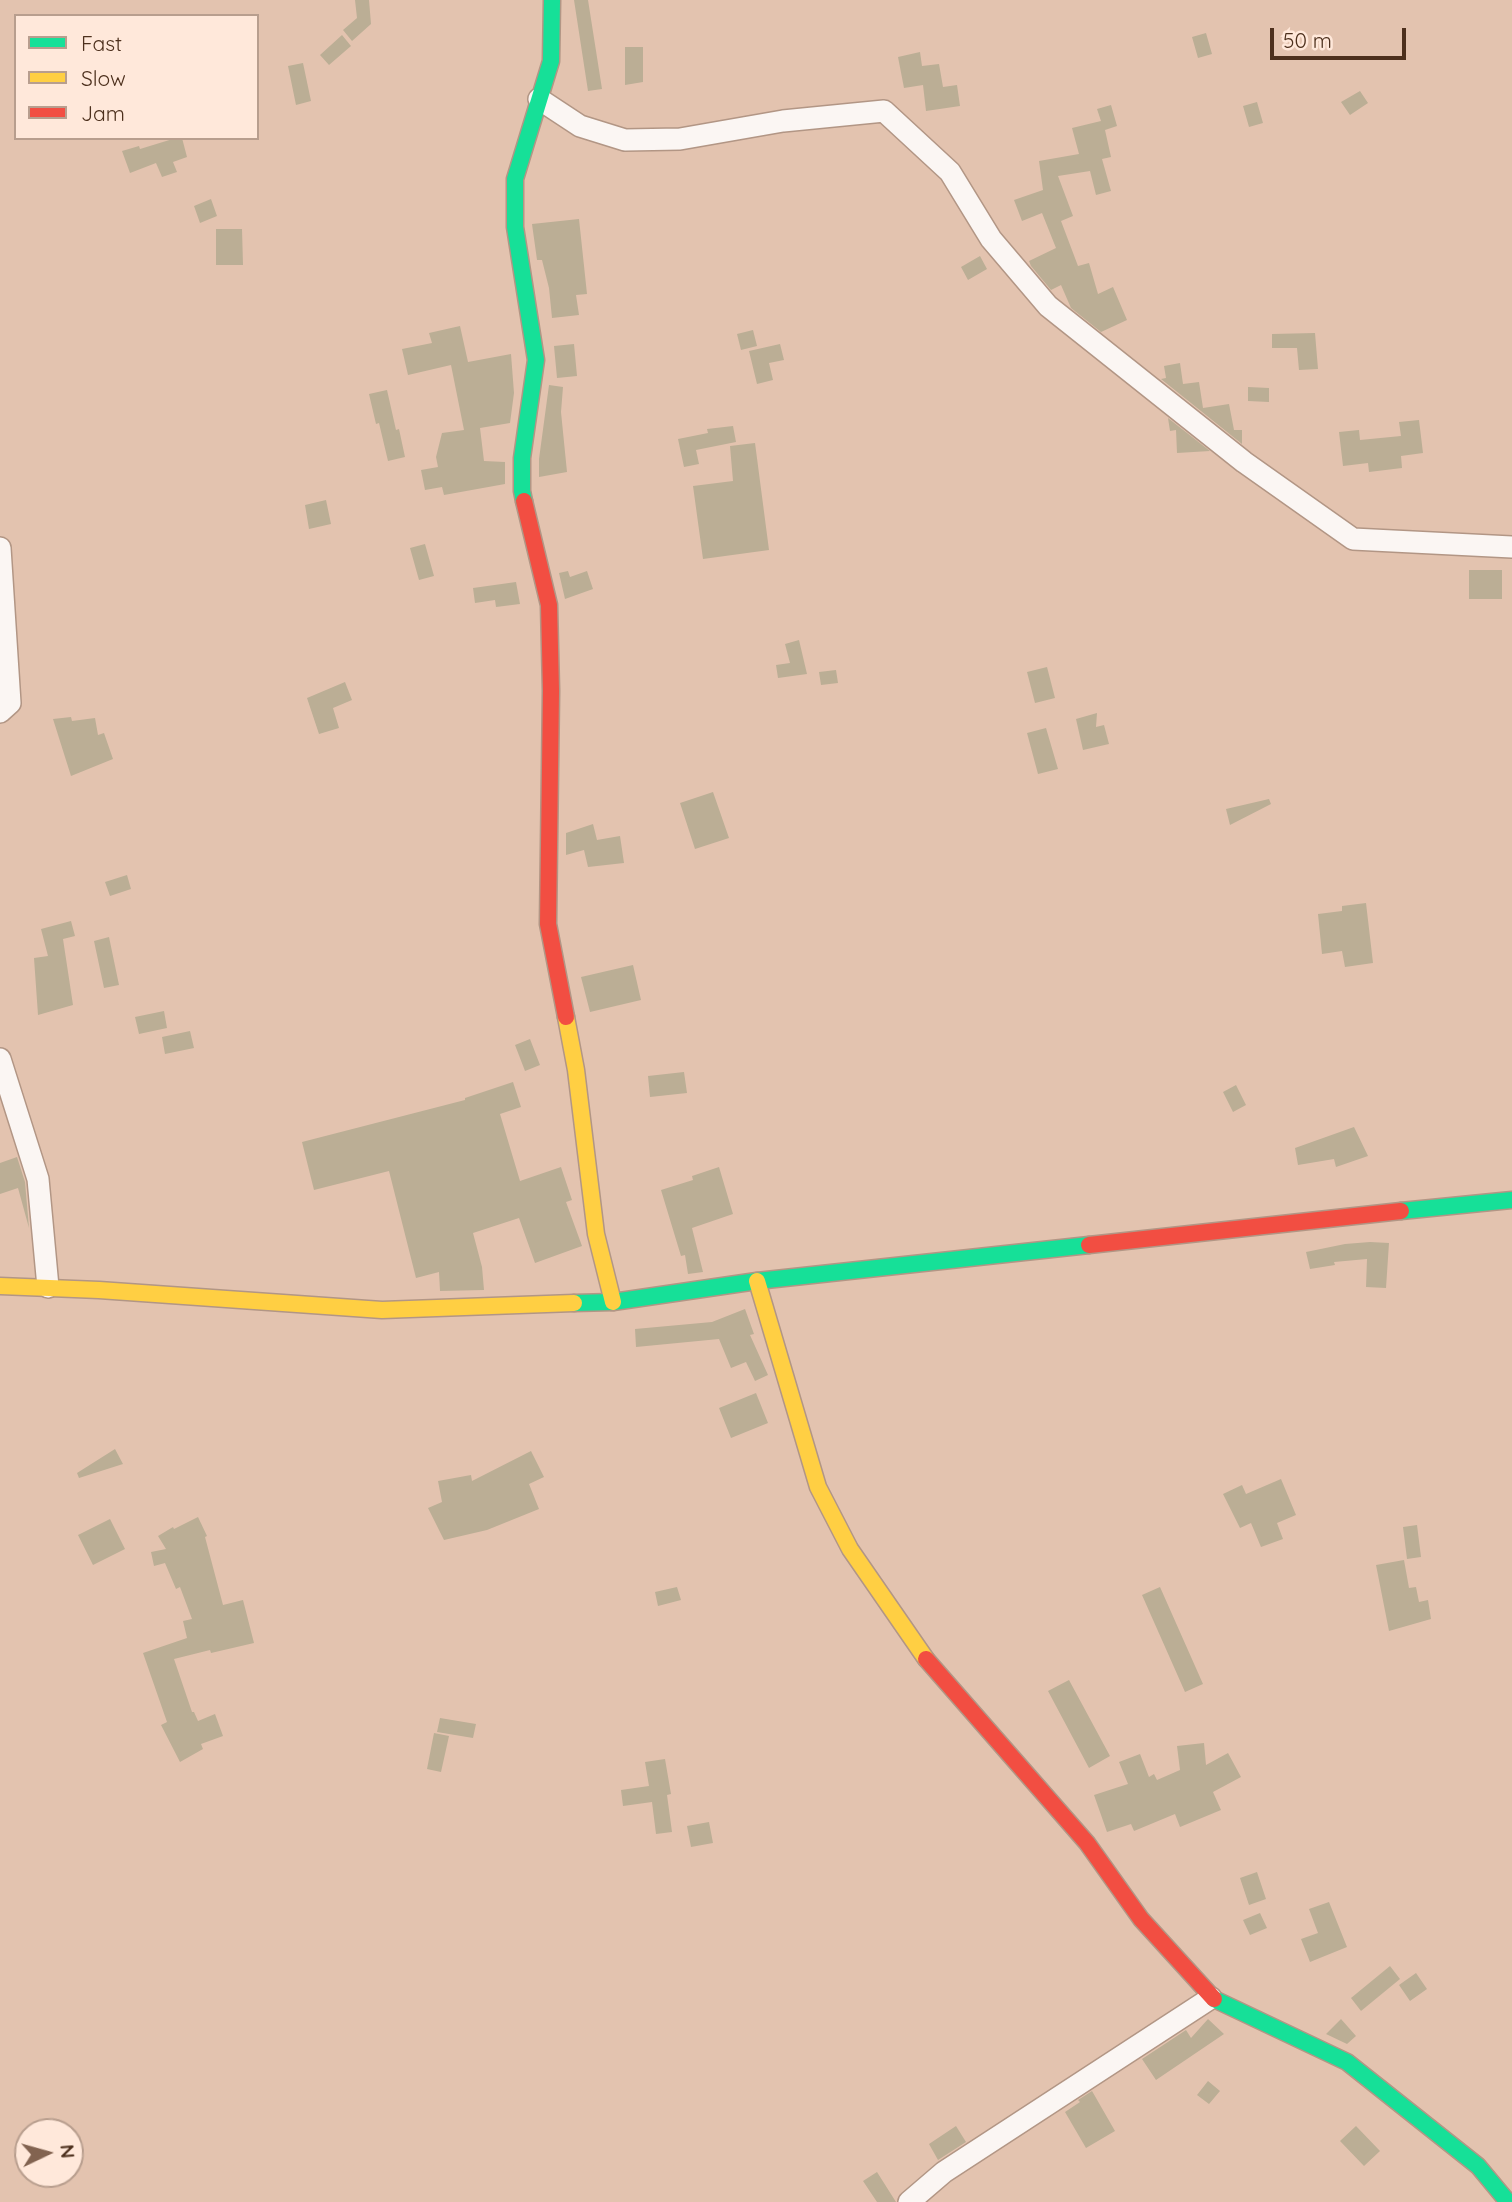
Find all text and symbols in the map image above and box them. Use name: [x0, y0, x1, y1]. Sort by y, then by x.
legend: [14, 14, 259, 140]
scale bar: [1274, 14, 1410, 58]
text: 50 m: [1283, 27, 1332, 53]
text: Fast: [81, 30, 122, 56]
text: Slow: [81, 65, 126, 91]
text: Jam: [81, 100, 125, 126]
north arrow: [14, 2118, 84, 2188]
text: N: [55, 2143, 80, 2159]

